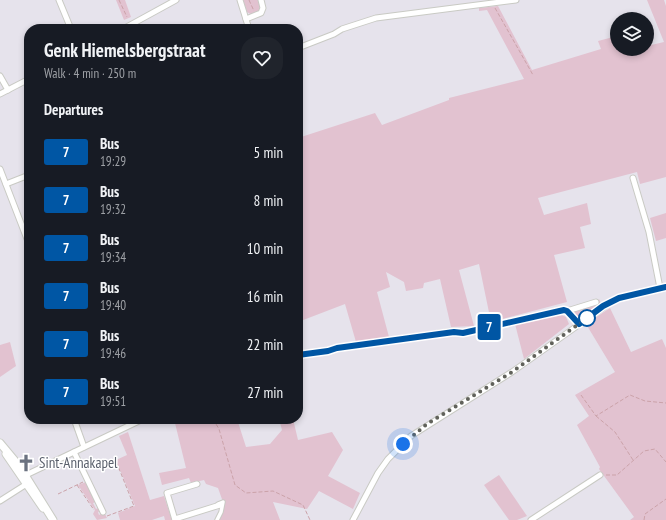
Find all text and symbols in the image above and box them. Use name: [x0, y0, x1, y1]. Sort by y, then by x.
map controls: [610, 12, 654, 56]
button: layers: [610, 12, 654, 56]
button: heart: [241, 37, 283, 79]
text: Genk Hiemelsbergstraat: [44, 38, 205, 62]
text: Walk · 4 min · 250 m: [44, 65, 136, 82]
text: Departures: [44, 100, 103, 119]
text: Bus: [100, 134, 119, 153]
text: 7: [63, 143, 69, 161]
text: 5 min: [253, 143, 283, 162]
text: 19:29: [100, 153, 126, 170]
text: Bus: [100, 182, 119, 201]
text: 7: [63, 191, 69, 209]
text: 8 min: [253, 191, 283, 210]
text: 19:32: [100, 201, 126, 218]
text: Bus: [100, 230, 119, 249]
text: 7: [63, 239, 69, 257]
text: 10 min: [247, 239, 283, 258]
text: 19:34: [100, 249, 126, 266]
text: Bus: [100, 278, 119, 297]
text: 7: [63, 287, 69, 305]
text: 16 min: [247, 287, 283, 306]
text: 19:40: [100, 297, 126, 314]
unlabelled marker: [578, 309, 596, 327]
line badge: 7: [476, 314, 502, 340]
text: 7: [486, 318, 492, 336]
text: Bus: [100, 326, 119, 345]
text: 7: [63, 335, 69, 353]
text: 22 min: [247, 335, 283, 354]
text: 19:46: [100, 345, 126, 362]
text: Bus: [100, 374, 119, 393]
text: 7: [63, 383, 69, 401]
text: 27 min: [247, 383, 283, 402]
text: 19:51: [100, 393, 126, 410]
your location: [393, 434, 413, 454]
church icon: Sint-Annakapel: [16, 453, 36, 473]
place label: Sint-Annakapel: [39, 453, 118, 472]

